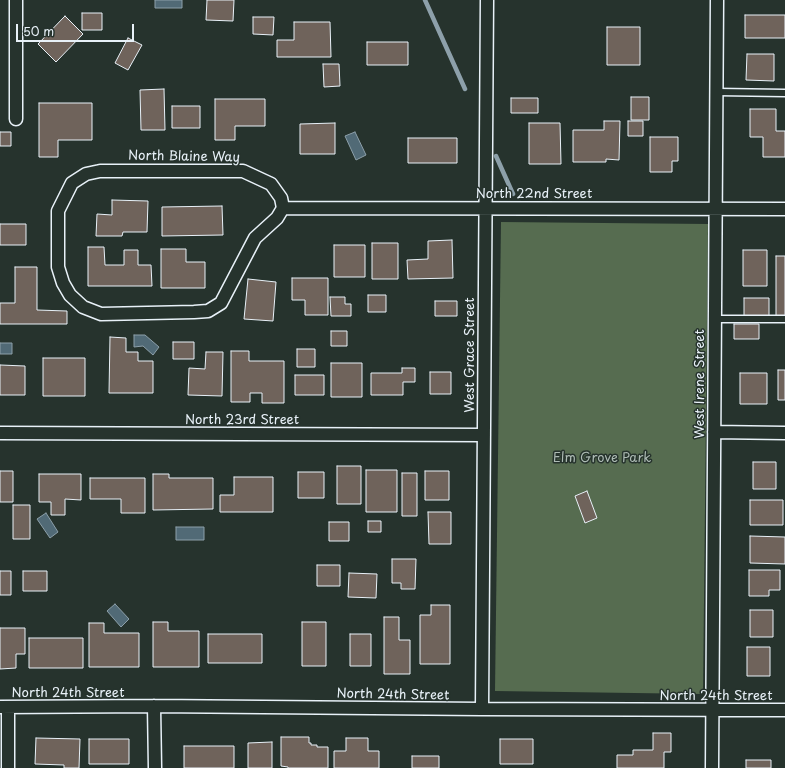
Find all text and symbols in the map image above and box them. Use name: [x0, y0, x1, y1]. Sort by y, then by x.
scale bar: [18, 16, 136, 42]
text: 50 m: [23, 22, 54, 40]
street label: North Blaine Way: [128, 148, 240, 166]
street label: North 22nd Street: [476, 186, 592, 202]
street label: West Grace Street: [462, 297, 478, 413]
street label: West Irene Street: [692, 329, 708, 439]
street label: North 23rd Street: [185, 412, 299, 428]
park label: Elm Grove Park: [553, 450, 651, 466]
street label: North 24th Street: [12, 685, 124, 701]
street label: North 24th Street: [336, 686, 450, 704]
street label: North 24th Street: [660, 688, 772, 704]

